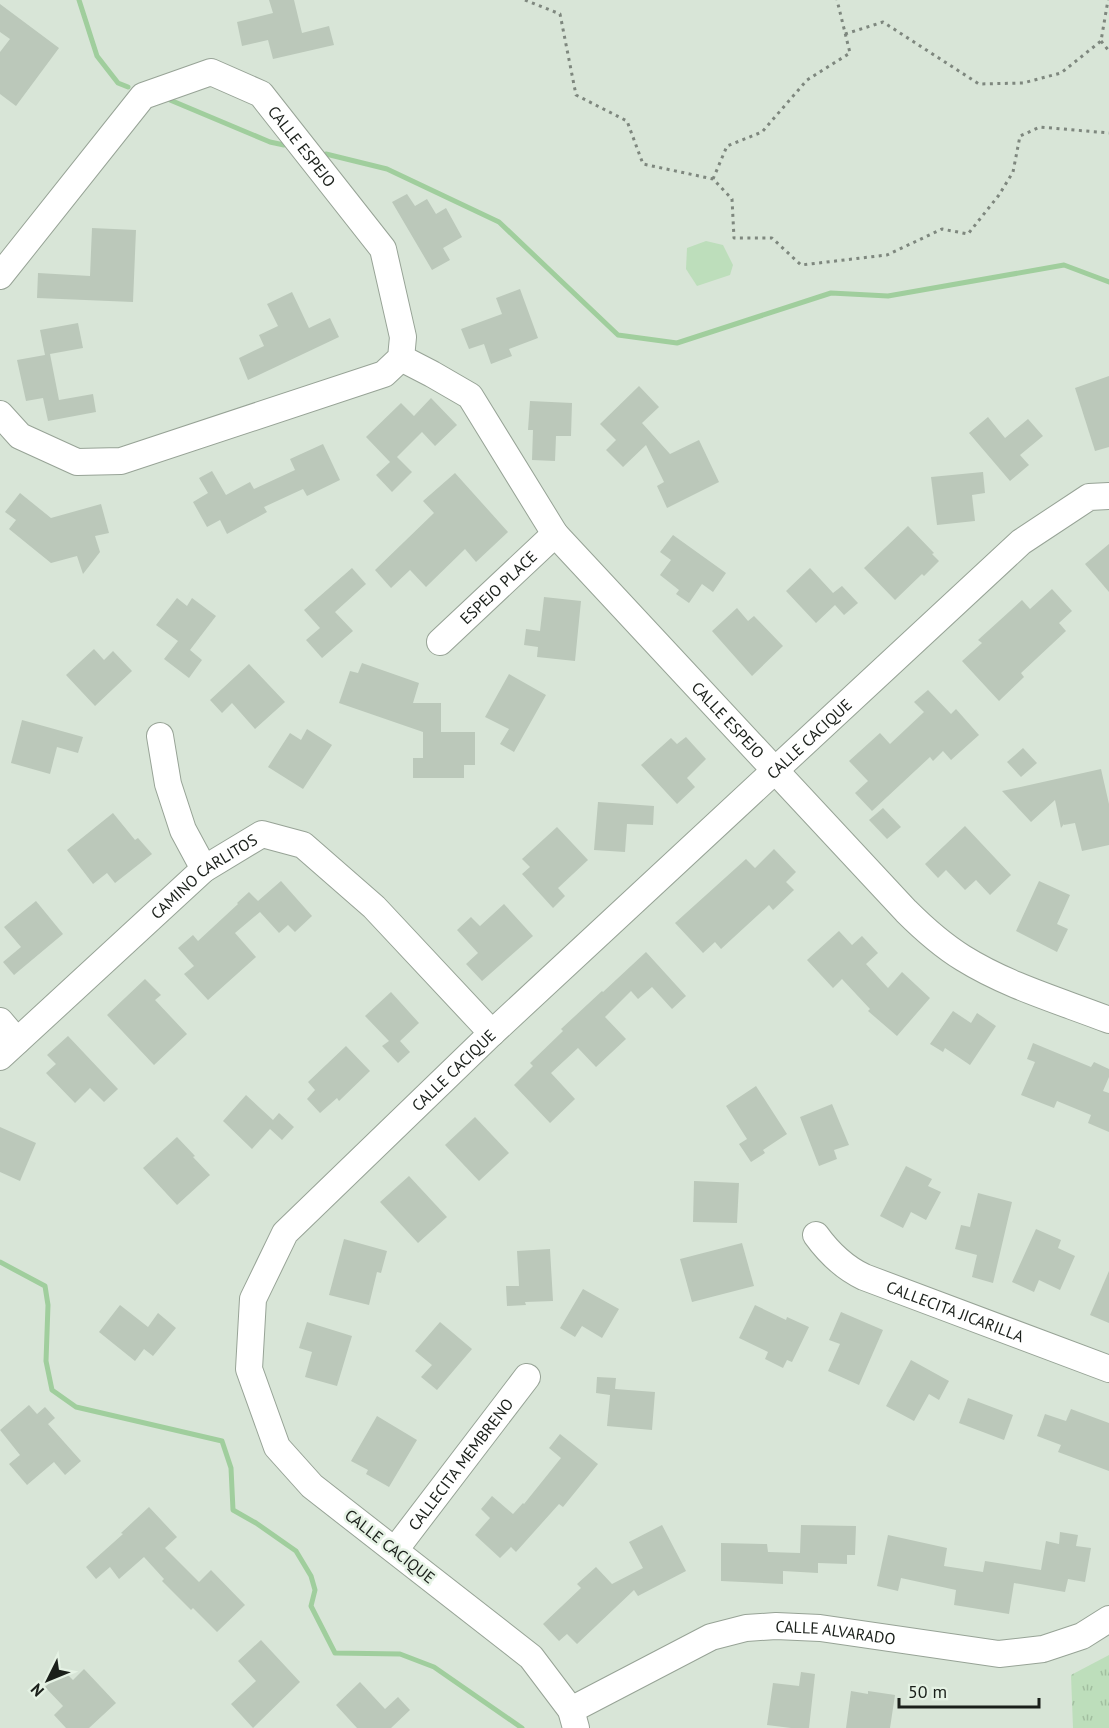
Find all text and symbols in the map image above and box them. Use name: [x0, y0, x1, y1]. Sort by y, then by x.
street label: CALLE ESPEJO: [264, 102, 340, 191]
street label: ESPEJO PLACE: [456, 546, 541, 628]
street label: CALLE ESPEJO: [688, 677, 769, 763]
street label: CALLE CACIQUE: [762, 694, 856, 783]
street label: CAMINO CARLITOS: [146, 829, 261, 923]
street label: CALLE CACIQUE: [407, 1025, 500, 1115]
street label: CALLECITA JICARILLA: [884, 1276, 1027, 1346]
street label: CALLECITA MEMBRENO: [404, 1394, 517, 1534]
street label: CALLE CACIQUE: [341, 1505, 439, 1587]
street label: CALLE ALVARADO: [775, 1616, 897, 1649]
north arrow: [18, 1650, 78, 1710]
scale bar: [899, 1671, 1038, 1709]
text: N: [26, 1680, 48, 1701]
text: 50 m: [908, 1680, 947, 1703]

